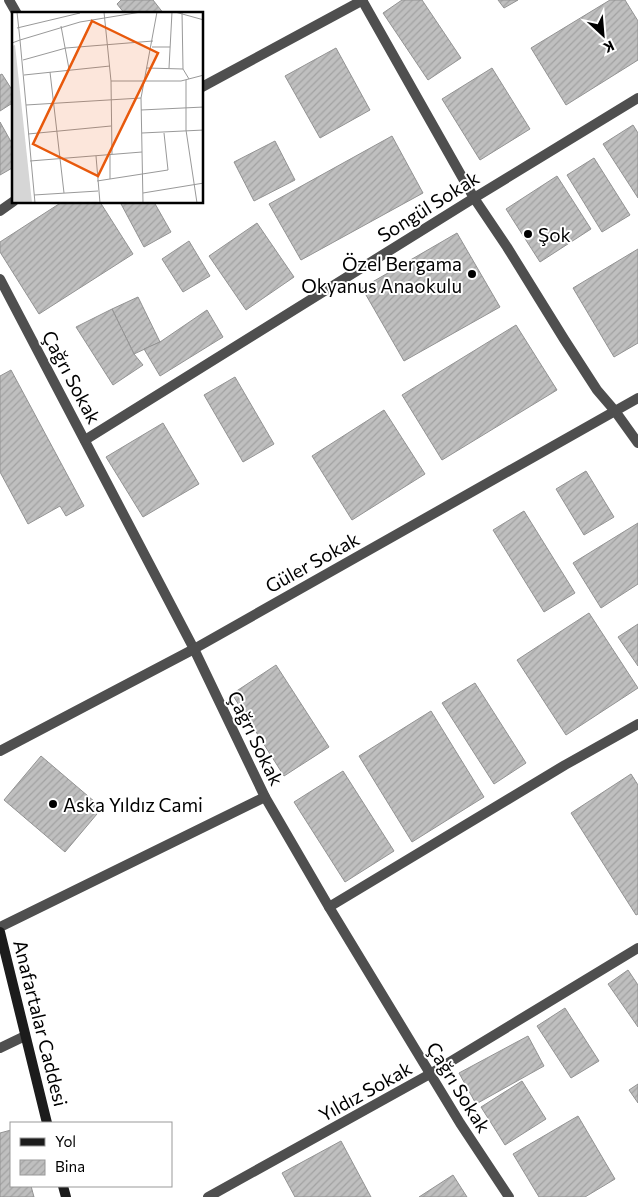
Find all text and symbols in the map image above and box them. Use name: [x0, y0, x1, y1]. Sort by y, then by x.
north arrow: [578, 10, 628, 60]
inset map: [12, 12, 204, 204]
text: K: [601, 37, 617, 57]
street label: Songül Sokak: [373, 166, 483, 246]
place label: Şok: [538, 223, 571, 246]
marker: Şok: [522, 228, 534, 240]
place label: Özel Bergama Okyanus Anaokulu: [301, 252, 462, 297]
marker: Özel Bergama Okyanus Anaokulu: [466, 268, 478, 280]
street label: Çağrı Sokak: [38, 326, 106, 428]
street label: Güler Sokak: [261, 527, 363, 597]
street label: Çağrı Sokak: [223, 687, 289, 789]
place label: Aska Yıldız Cami: [63, 793, 203, 816]
marker: Aska Yıldız Cami: [47, 798, 59, 810]
street label: Anafartalar Caddesi: [9, 937, 73, 1109]
street label: Çağrı Sokak: [422, 1037, 496, 1137]
street label: Yıldız Sokak: [314, 1056, 416, 1126]
legend: [10, 1122, 172, 1187]
text: Yol: [55, 1132, 76, 1150]
text: Bina: [55, 1157, 85, 1175]

